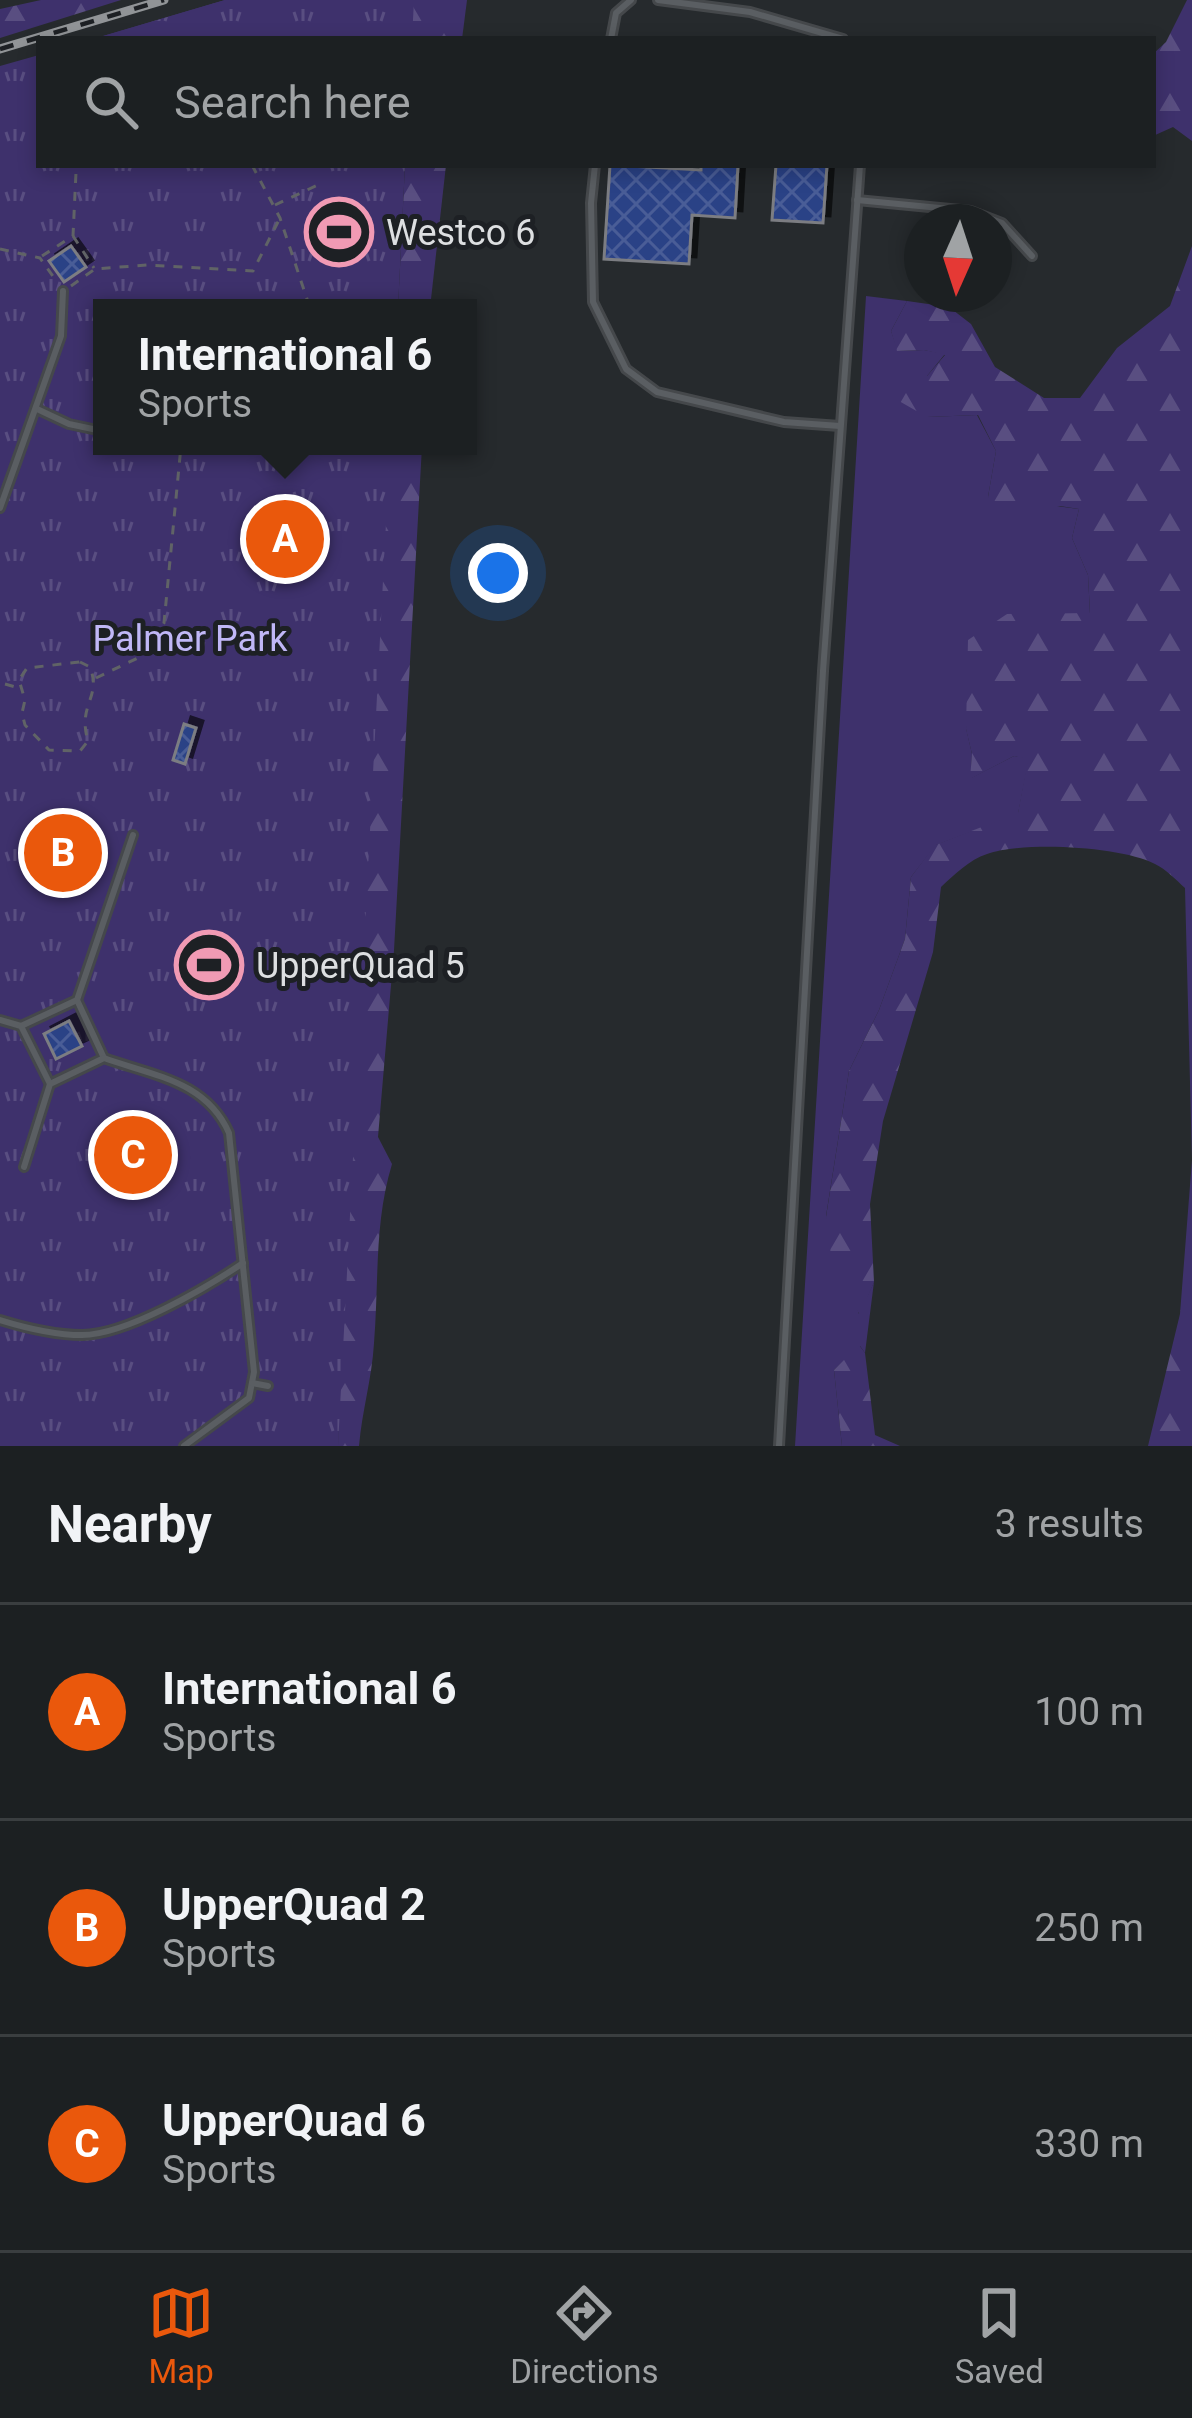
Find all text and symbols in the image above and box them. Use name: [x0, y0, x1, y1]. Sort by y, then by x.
search box: [36, 36, 1156, 168]
icon: search: [78, 69, 144, 135]
text: Search here: [174, 76, 411, 129]
sports icon: Westco 6: [304, 197, 374, 267]
north arrow: [904, 204, 1012, 312]
place label: Westco 6: [386, 212, 535, 254]
popup: [93, 299, 477, 455]
text: International 6: [138, 328, 432, 381]
text: Sports: [138, 381, 252, 427]
pin: A: [246, 494, 324, 584]
your location: [468, 543, 528, 603]
park label: Palmer Park: [92, 618, 288, 660]
pin: B: [24, 808, 102, 898]
sports icon: UpperQuad 5: [174, 930, 244, 1000]
place label: UpperQuad 5: [256, 945, 465, 987]
pin: C: [94, 1110, 172, 1200]
text: Nearby: [48, 1495, 212, 1554]
text: 3 results: [995, 1501, 1144, 1547]
text: International 6: [162, 1662, 456, 1715]
text: A: [74, 1689, 100, 1735]
text: 100 m: [1034, 1689, 1144, 1735]
text: Sports: [162, 1715, 276, 1761]
text: UpperQuad 2: [162, 1878, 426, 1931]
text: B: [75, 1905, 99, 1951]
text: 250 m: [1034, 1905, 1144, 1951]
text: Sports: [162, 1931, 276, 1977]
text: UpperQuad 6: [162, 2094, 426, 2147]
text: C: [74, 2121, 100, 2167]
text: 330 m: [1034, 2121, 1144, 2167]
text: Sports: [162, 2147, 276, 2193]
tab: Map: [148, 2280, 214, 2391]
tab: Directions: [510, 2280, 659, 2391]
tab: Saved: [955, 2280, 1044, 2391]

